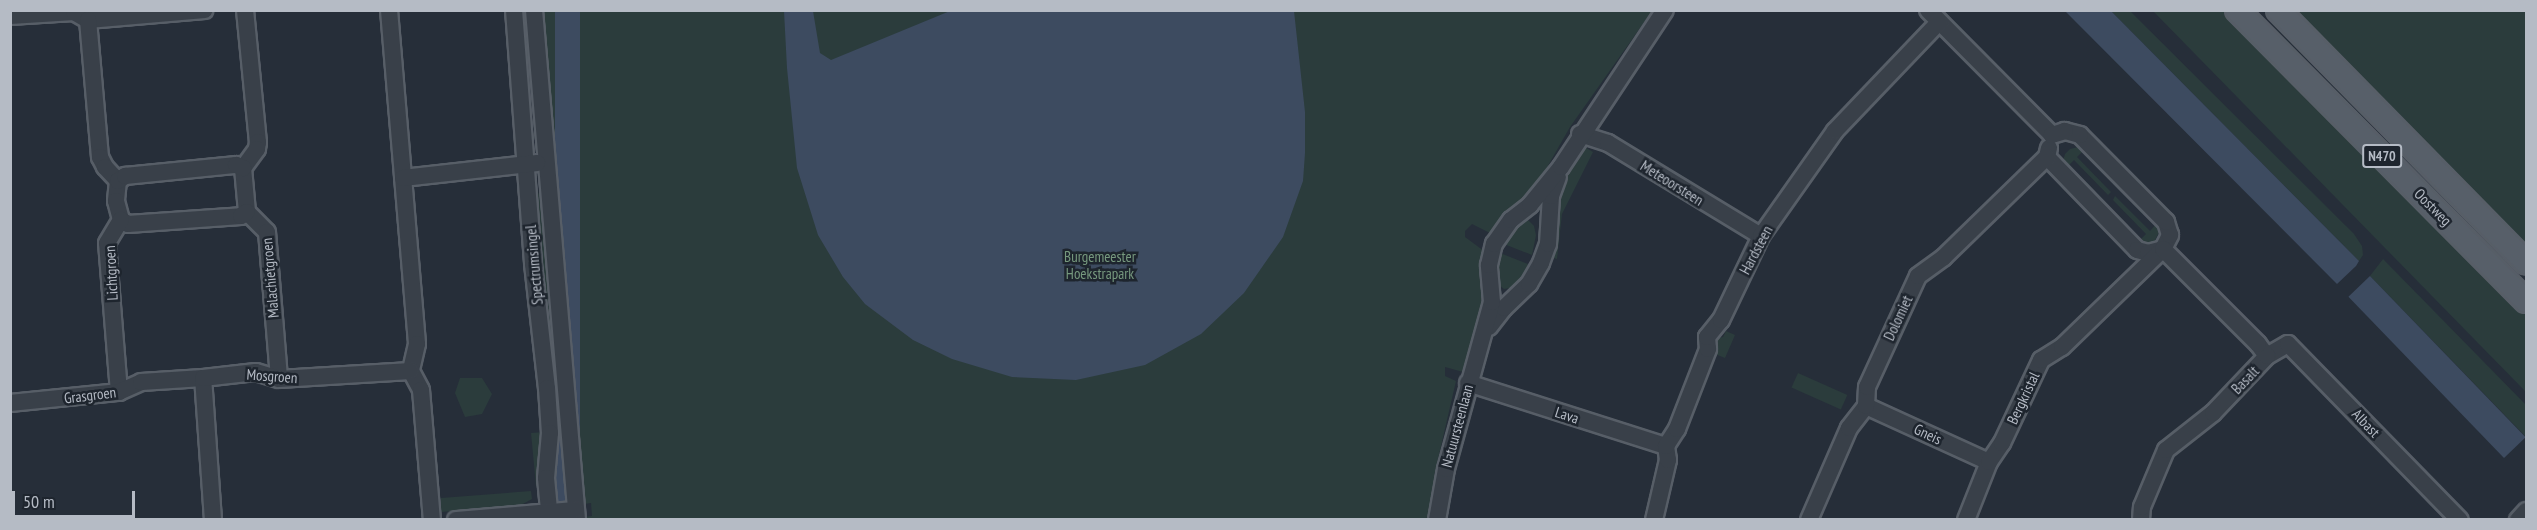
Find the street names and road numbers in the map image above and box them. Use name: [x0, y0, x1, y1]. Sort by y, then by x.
road number: N470: [2361, 145, 2403, 167]
street label: Meteoorsteen: [1637, 157, 1707, 209]
street label: Oostweg: [2411, 185, 2455, 229]
street label: Hardsteen: [1736, 223, 1776, 277]
street label: Spectrumsingel: [522, 224, 546, 306]
street label: Malachietgroen: [258, 237, 282, 319]
street label: Lichtgroen: [101, 245, 121, 301]
street label: Dolomiet: [1880, 293, 1916, 343]
street label: Basalt: [2227, 362, 2263, 398]
street label: Mosgroen: [246, 365, 298, 387]
street label: Bergkristal: [2003, 369, 2043, 427]
street label: Natuursteenlaan: [1437, 382, 1477, 470]
street label: Grasgroen: [63, 383, 117, 407]
street label: Lava: [1553, 403, 1581, 427]
street label: Albast: [2348, 405, 2384, 441]
street label: Gneis: [1911, 420, 1945, 448]

